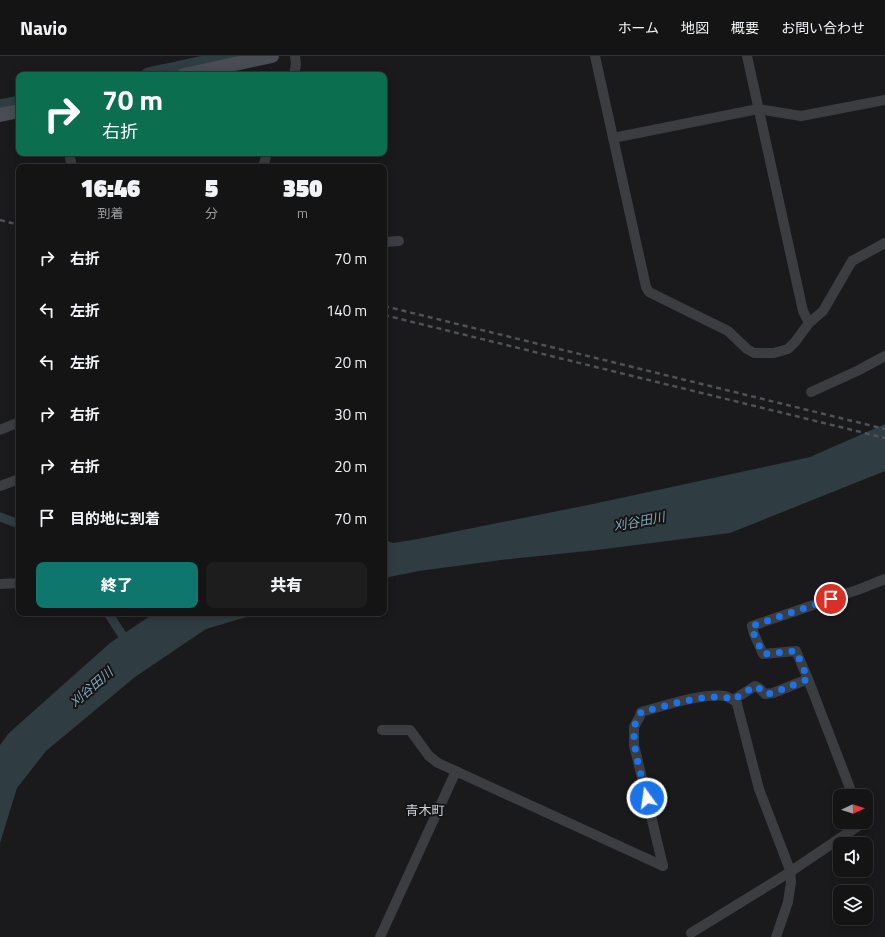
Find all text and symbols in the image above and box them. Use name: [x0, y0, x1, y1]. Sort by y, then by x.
text: Navio: [20, 13, 67, 42]
text: ホーム: [617, 17, 659, 38]
text: 地図: [681, 17, 709, 38]
text: 概要: [731, 17, 759, 38]
text: お問い合わせ: [781, 17, 865, 38]
text: 70 m: [102, 78, 163, 121]
icon: right: [36, 88, 88, 140]
text: 右折: [102, 118, 138, 145]
text: 16:46: [81, 170, 140, 206]
text: 5: [205, 170, 218, 206]
text: 350: [283, 170, 322, 206]
text: 到着: [97, 203, 123, 223]
text: 分: [205, 203, 218, 223]
text: m: [297, 203, 308, 223]
icon: right: [36, 247, 58, 269]
text: 右折: [70, 247, 100, 270]
text: 70 m: [334, 247, 367, 270]
icon: left: [36, 299, 58, 321]
text: 左折: [70, 299, 100, 322]
text: 140 m: [326, 299, 367, 322]
icon: left: [36, 351, 58, 373]
text: 左折: [70, 351, 100, 374]
text: 20 m: [334, 351, 367, 374]
icon: right: [36, 403, 58, 425]
text: 右折: [70, 403, 100, 426]
text: 30 m: [334, 403, 367, 426]
icon: right: [36, 455, 58, 477]
text: 右折: [70, 455, 100, 478]
text: 20 m: [334, 455, 367, 478]
water label: 刈谷田川: [612, 506, 668, 536]
icon: arrive: [36, 507, 58, 529]
text: 目的地に到着: [70, 507, 160, 530]
text: 70 m: [334, 507, 367, 530]
button: 終了: [36, 562, 198, 608]
button: 共有: [206, 562, 367, 608]
pin: [814, 582, 848, 616]
icon: arrive: [820, 588, 842, 610]
water label: 刈谷田川: [65, 661, 119, 712]
position arrow: [626, 777, 668, 819]
north arrow: [833, 789, 873, 829]
map controls: [833, 789, 873, 925]
district label: 青木町: [405, 800, 445, 820]
button: sound: [833, 837, 873, 877]
button: layers: [833, 885, 873, 925]

